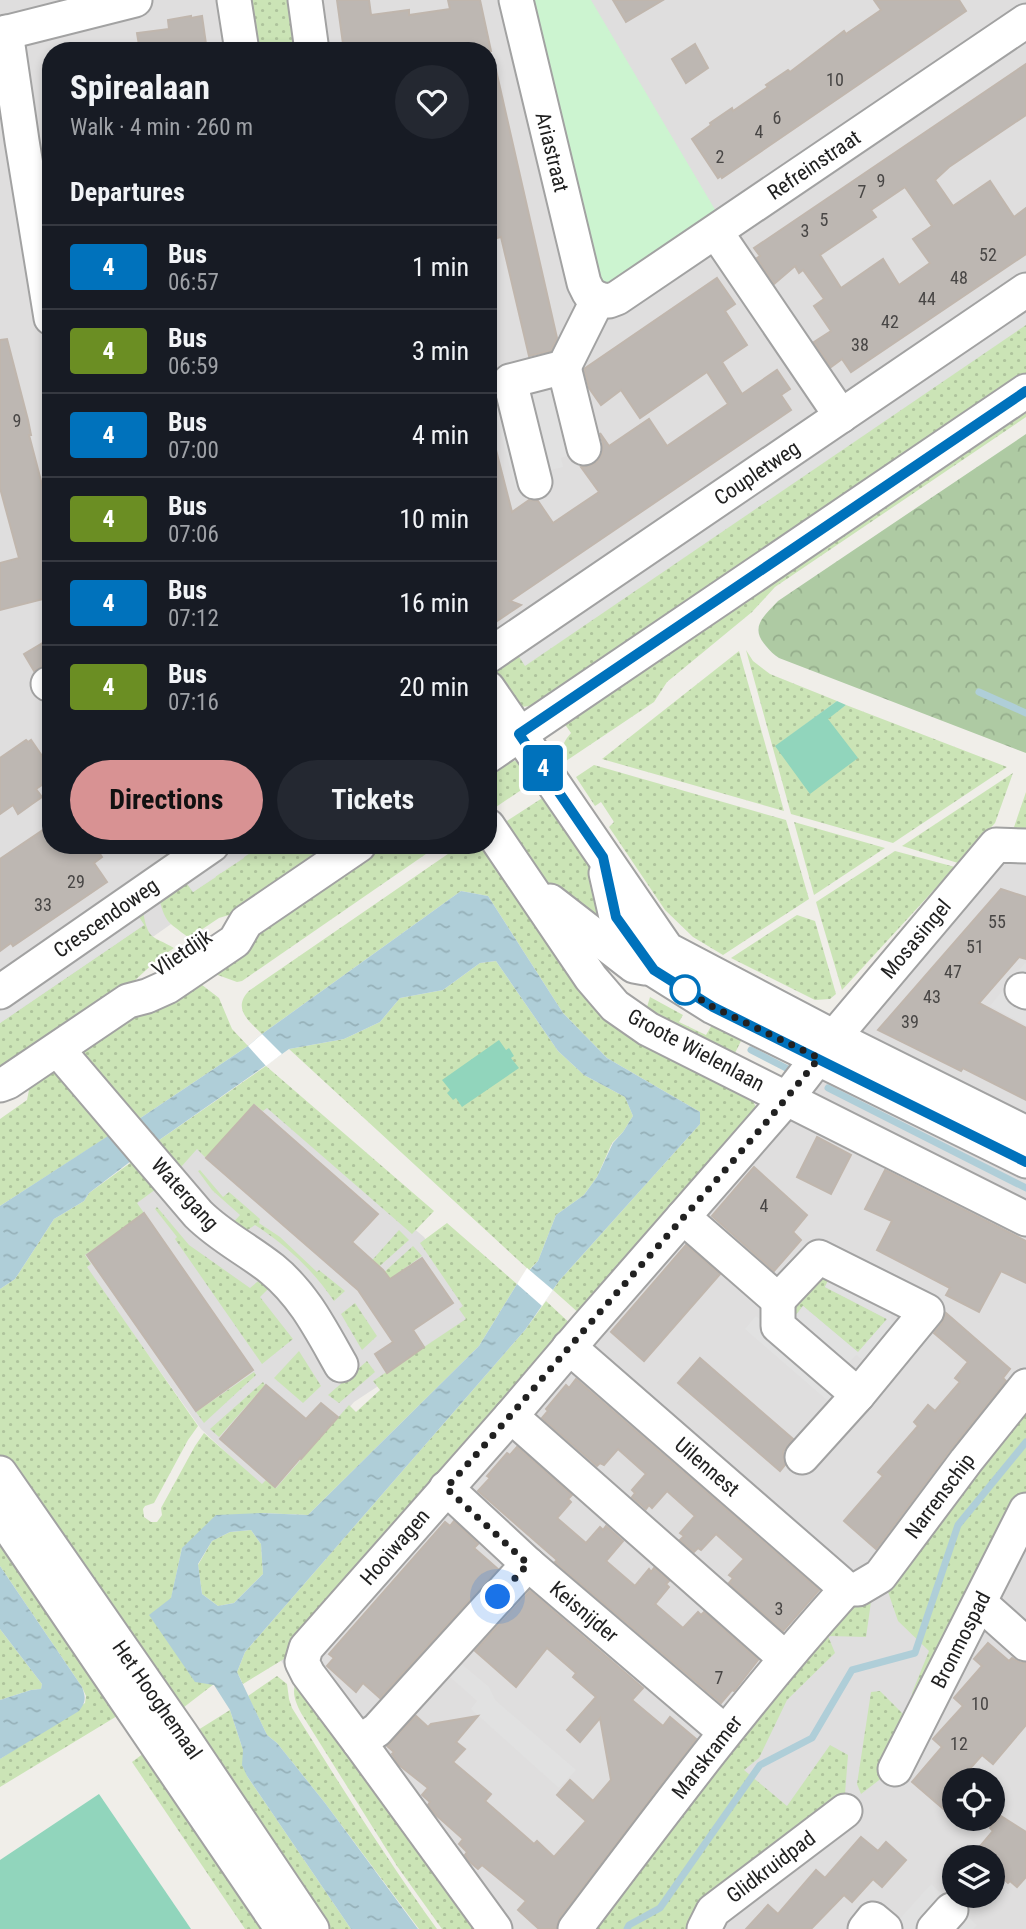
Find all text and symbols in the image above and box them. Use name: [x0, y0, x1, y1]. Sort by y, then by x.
button: heart: [395, 65, 469, 139]
text: Spirealaan: [70, 68, 210, 107]
house number: 10: [826, 69, 844, 90]
house number: 6: [773, 107, 781, 128]
street label: Ariastraat: [530, 110, 574, 194]
text: Walk · 4 min · 260 m: [70, 114, 253, 141]
house number: 4: [755, 121, 764, 142]
street label: Refreinstraat: [763, 125, 865, 205]
house number: 2: [716, 146, 725, 167]
house number: 9: [877, 170, 885, 191]
text: Departures: [70, 177, 185, 207]
house number: 7: [858, 181, 867, 202]
house number: 5: [820, 209, 829, 230]
house number: 3: [801, 220, 809, 241]
text: Bus: [168, 239, 207, 269]
house number: 52: [979, 244, 997, 265]
text: 1 min: [412, 252, 469, 282]
text: 4: [102, 253, 115, 281]
house number: 48: [950, 267, 968, 288]
text: 06:57: [168, 269, 219, 296]
house number: 44: [918, 288, 936, 309]
house number: 42: [881, 311, 899, 332]
text: Bus: [168, 323, 207, 353]
house number: 38: [851, 334, 869, 355]
text: 3 min: [412, 336, 469, 366]
text: 4: [102, 337, 115, 365]
text: 06:59: [168, 353, 219, 380]
text: Bus: [168, 407, 207, 437]
house number: 9: [13, 410, 21, 431]
text: 4 min: [412, 420, 469, 450]
text: 4: [102, 421, 115, 449]
street label: Coupletweg: [710, 436, 804, 510]
text: 07:00: [168, 437, 219, 464]
text: Bus: [168, 491, 207, 521]
text: 10 min: [399, 504, 469, 534]
text: 4: [102, 505, 115, 533]
text: 07:06: [168, 521, 219, 548]
text: Bus: [168, 575, 207, 605]
text: 16 min: [399, 588, 469, 618]
text: 4: [102, 589, 115, 617]
text: 07:12: [168, 605, 219, 632]
text: Bus: [168, 659, 207, 689]
text: 20 min: [399, 672, 469, 702]
text: 4: [102, 673, 115, 701]
text: 07:16: [168, 689, 219, 716]
line badge: 4: [520, 745, 566, 791]
text: 4: [537, 754, 549, 782]
button: Directions: [70, 760, 263, 840]
button: Tickets: [277, 760, 469, 840]
house number: 29: [67, 871, 85, 892]
street label: Crescendoweg: [49, 873, 163, 963]
house number: 33: [34, 894, 52, 915]
street label: Mosasingel: [876, 895, 956, 983]
house number: 55: [988, 911, 1006, 932]
street label: Vlietdijk: [148, 924, 217, 982]
house number: 51: [966, 936, 984, 957]
house number: 47: [944, 961, 962, 982]
unlabelled marker: [670, 975, 700, 1005]
house number: 43: [923, 986, 941, 1007]
street label: Groote Wielenlaan: [624, 1004, 768, 1096]
house number: 39: [901, 1011, 919, 1032]
street label: Watergang: [146, 1153, 224, 1235]
house number: 4: [760, 1195, 769, 1216]
street label: Uilennest: [670, 1433, 744, 1501]
street label: Narrenschip: [900, 1449, 980, 1543]
street label: Hooiwagen: [355, 1504, 435, 1590]
street label: Keisnijder: [545, 1577, 623, 1647]
your location: [480, 1579, 515, 1614]
street label: Bronmospad: [926, 1588, 996, 1692]
house number: 3: [775, 1598, 783, 1619]
street label: Het Hooghemaal: [107, 1636, 207, 1764]
house number: 7: [715, 1667, 724, 1688]
house number: 10: [971, 1693, 989, 1714]
street label: Marskramer: [667, 1710, 747, 1804]
house number: 12: [950, 1733, 968, 1754]
map controls: [942, 1768, 1005, 1908]
button: locate: [942, 1768, 1005, 1831]
street label: Glidkruidpad: [722, 1826, 820, 1908]
button: layers: [942, 1845, 1005, 1908]

